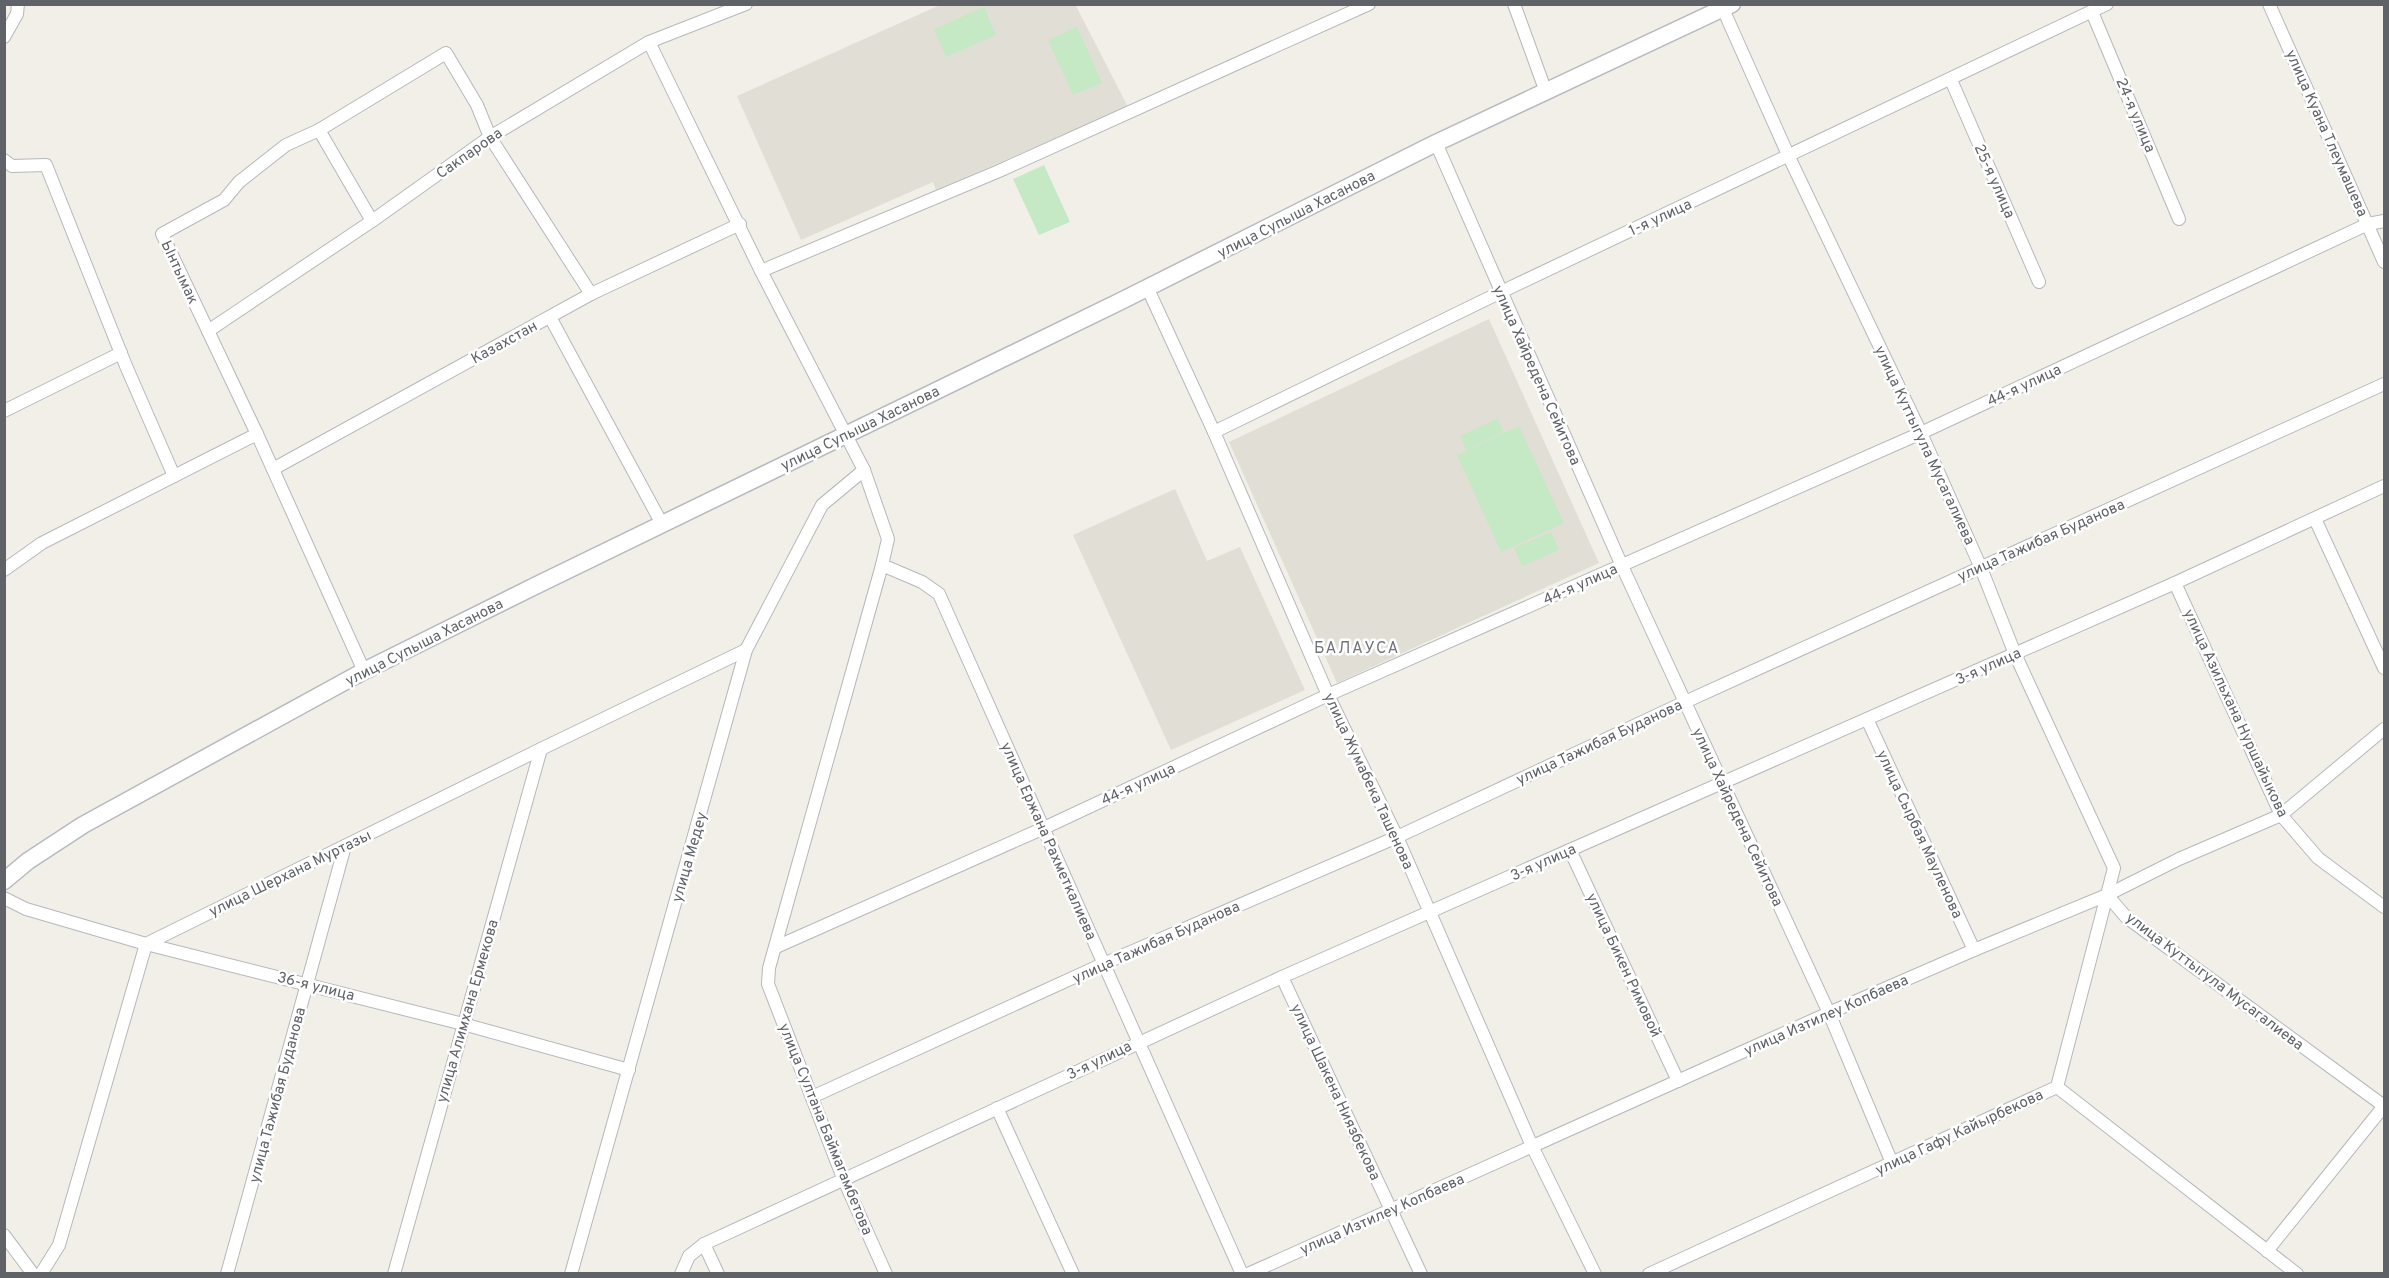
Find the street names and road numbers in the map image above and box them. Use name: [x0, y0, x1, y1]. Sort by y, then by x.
street label: улица Куана Тлеумашева: [2280, 47, 2371, 220]
street label: 24-я улица: [2110, 75, 2159, 156]
street label: Сакпарова: [433, 125, 507, 184]
street label: 25-я улица: [1969, 141, 2018, 222]
street label: улица Супыша Хасанова: [1215, 167, 1379, 263]
street label: 1-я улица: [1626, 196, 1695, 241]
street label: Ынтымак: [156, 238, 202, 308]
street label: улица Хайредена Сейитова: [1487, 283, 1584, 469]
street label: Казахстан: [468, 317, 541, 369]
street label: улица Куттыгула Мусагалиева: [1869, 343, 1978, 548]
street label: 44-я улица: [1985, 361, 2065, 412]
street label: улица Супыша Хасанова: [778, 383, 943, 476]
street label: улица Тажибая Буданова: [1955, 496, 2128, 587]
street label: 44-я улица: [1540, 561, 1621, 610]
street label: улица Супыша Хасанова: [343, 595, 507, 691]
street label: улица Азильхана Нуршайыкова: [2178, 606, 2291, 821]
street label: 3-я улица: [1953, 644, 2024, 690]
street label: улица Жумабека Ташенова: [1318, 690, 1417, 873]
street label: улица Тажибая Буданова: [1514, 696, 1686, 790]
street label: улица Хайредена Сейитова: [1687, 725, 1786, 910]
street label: улица Ержана Рахметкалиева: [995, 740, 1100, 943]
street label: улица Сырбая Мауленова: [1871, 747, 1966, 922]
street label: 44-я улица: [1099, 760, 1179, 811]
street label: улица Медеу: [669, 810, 712, 905]
street label: улица Шерхана Муртазы: [206, 827, 375, 922]
street label: 3-я улица: [1508, 840, 1579, 886]
street label: улица Бикен Римовой: [1581, 890, 1664, 1041]
street label: улица Тажибая Буданова: [1070, 898, 1243, 989]
street label: улица Куттыгула Мусагалиева: [2121, 909, 2307, 1055]
street label: улица Алимхана Ермекова: [433, 918, 504, 1105]
street label: 36-я улица: [275, 969, 356, 1006]
street label: улица Изтилеу Копбаева: [1741, 972, 1912, 1061]
street label: улица Шакена Ниязбекова: [1285, 1001, 1384, 1184]
street label: улица Тажибая Буданова: [246, 1005, 311, 1185]
street label: улица Султана Баймагамбетова: [773, 1021, 876, 1238]
street label: 3-я улица: [1064, 1038, 1135, 1085]
street label: улица Гафу Кайырбекова: [1873, 1086, 2047, 1181]
street label: улица Изтилеу Копбаева: [1297, 1171, 1468, 1260]

